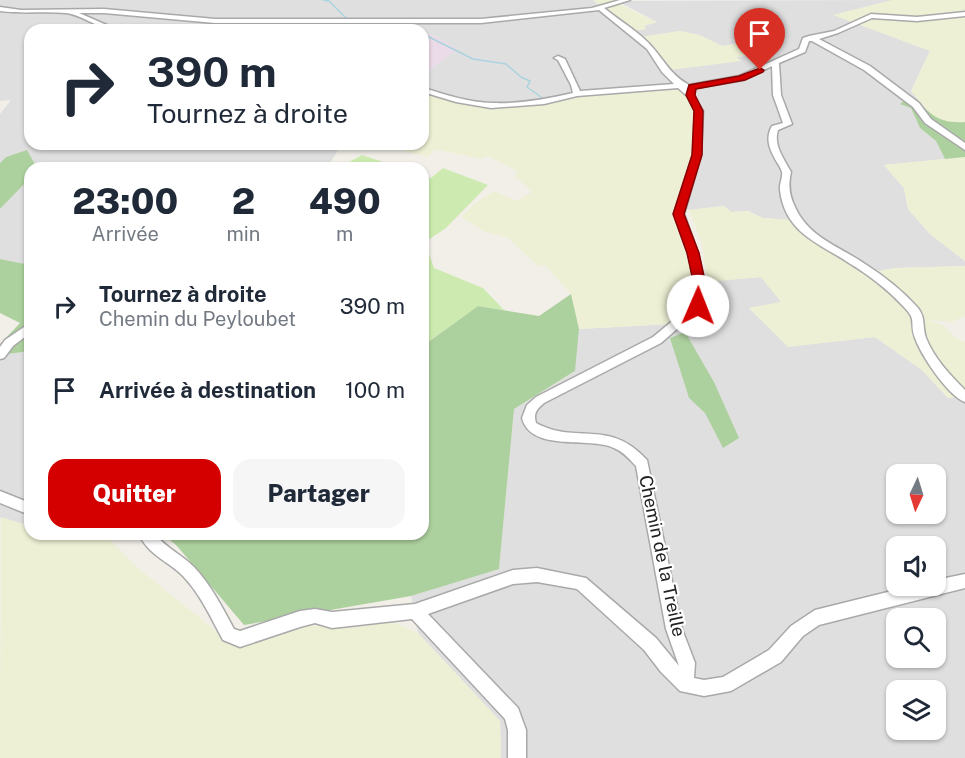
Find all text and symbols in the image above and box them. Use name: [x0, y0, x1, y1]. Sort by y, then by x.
pin: [734, 8, 785, 70]
icon: arrive: [743, 17, 776, 50]
text: 390 m: [147, 47, 277, 96]
icon: right: [48, 48, 126, 126]
text: Tournez à droite: [147, 97, 348, 129]
text: 23:00: [72, 180, 178, 222]
text: 2: [232, 180, 255, 222]
text: 490: [309, 180, 381, 222]
text: Arrivée: [92, 222, 159, 246]
text: min: [226, 222, 260, 246]
text: m: [336, 222, 353, 246]
position arrow: [666, 274, 730, 338]
text: Tournez à droite: [99, 281, 267, 307]
icon: right: [48, 290, 81, 323]
text: 390 m: [340, 293, 405, 319]
text: Chemin du Peyloubet: [99, 307, 296, 331]
icon: arrive: [48, 374, 81, 407]
text: Arrivée à destination: [99, 377, 316, 403]
text: 100 m: [345, 377, 405, 403]
button: Quitter: [48, 459, 221, 528]
button: Partager: [233, 459, 405, 528]
north arrow: [886, 464, 946, 524]
map controls: [886, 464, 946, 740]
street label: Chemin de la Treille: [635, 473, 690, 639]
button: sound: [886, 536, 946, 596]
button: search: [886, 608, 946, 668]
button: layers: [886, 680, 946, 740]

